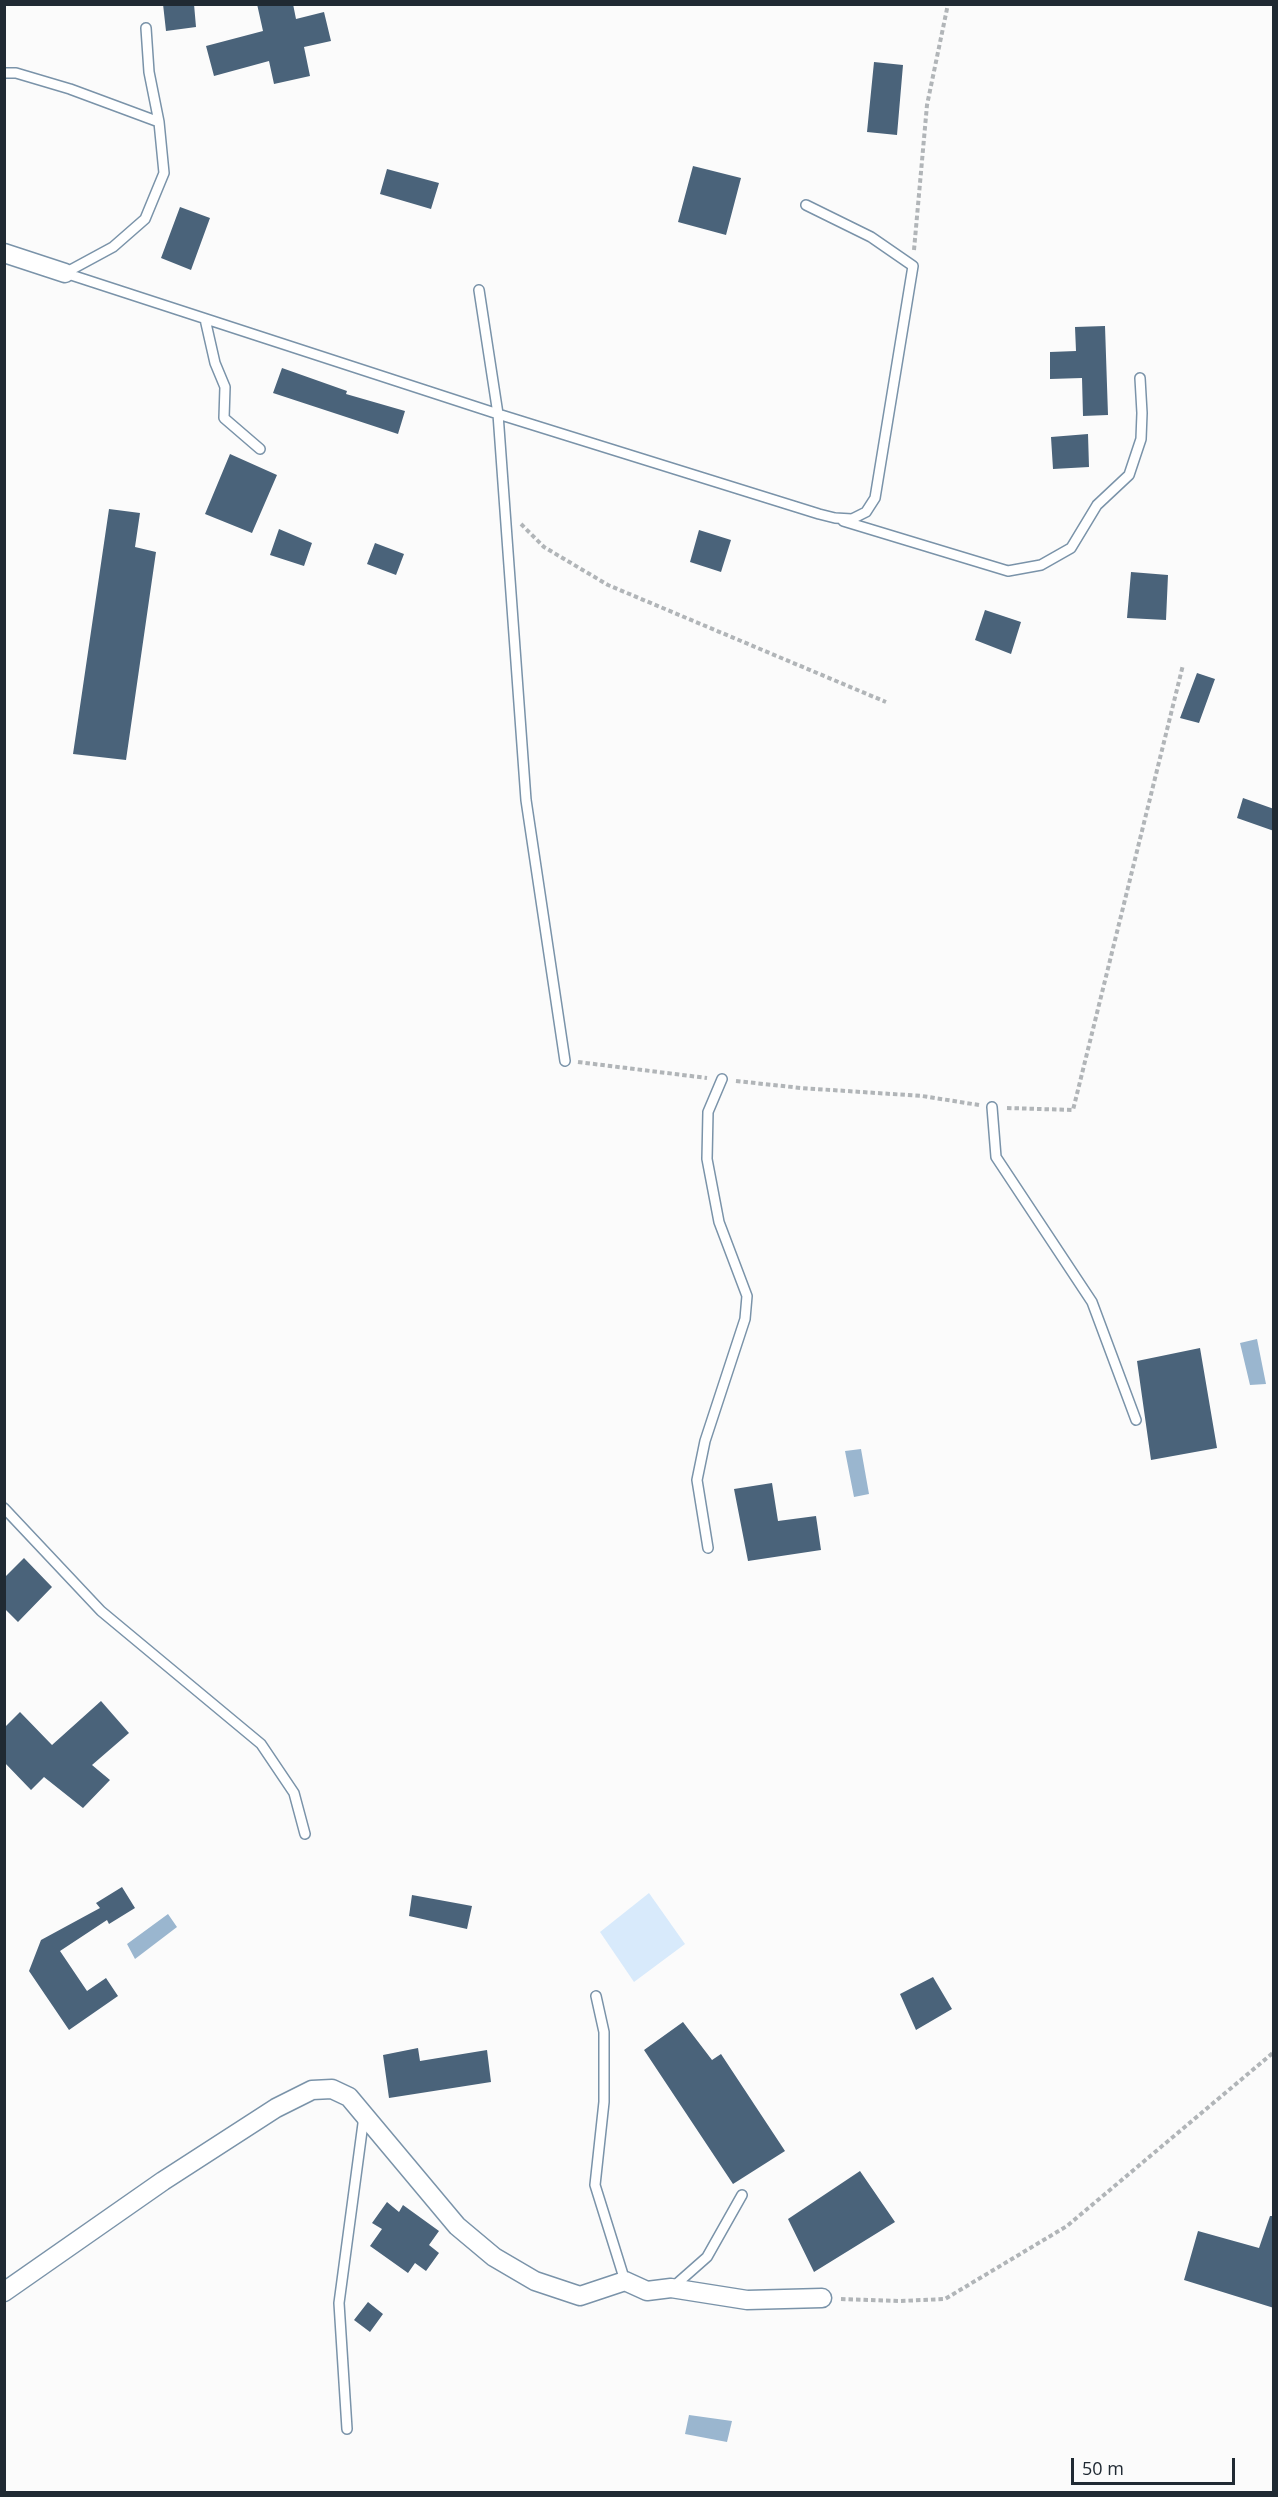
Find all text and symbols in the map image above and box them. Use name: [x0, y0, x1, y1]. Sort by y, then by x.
scale bar: [1074, 2446, 1238, 2484]
text: 50 m: [1082, 2456, 1124, 2480]

